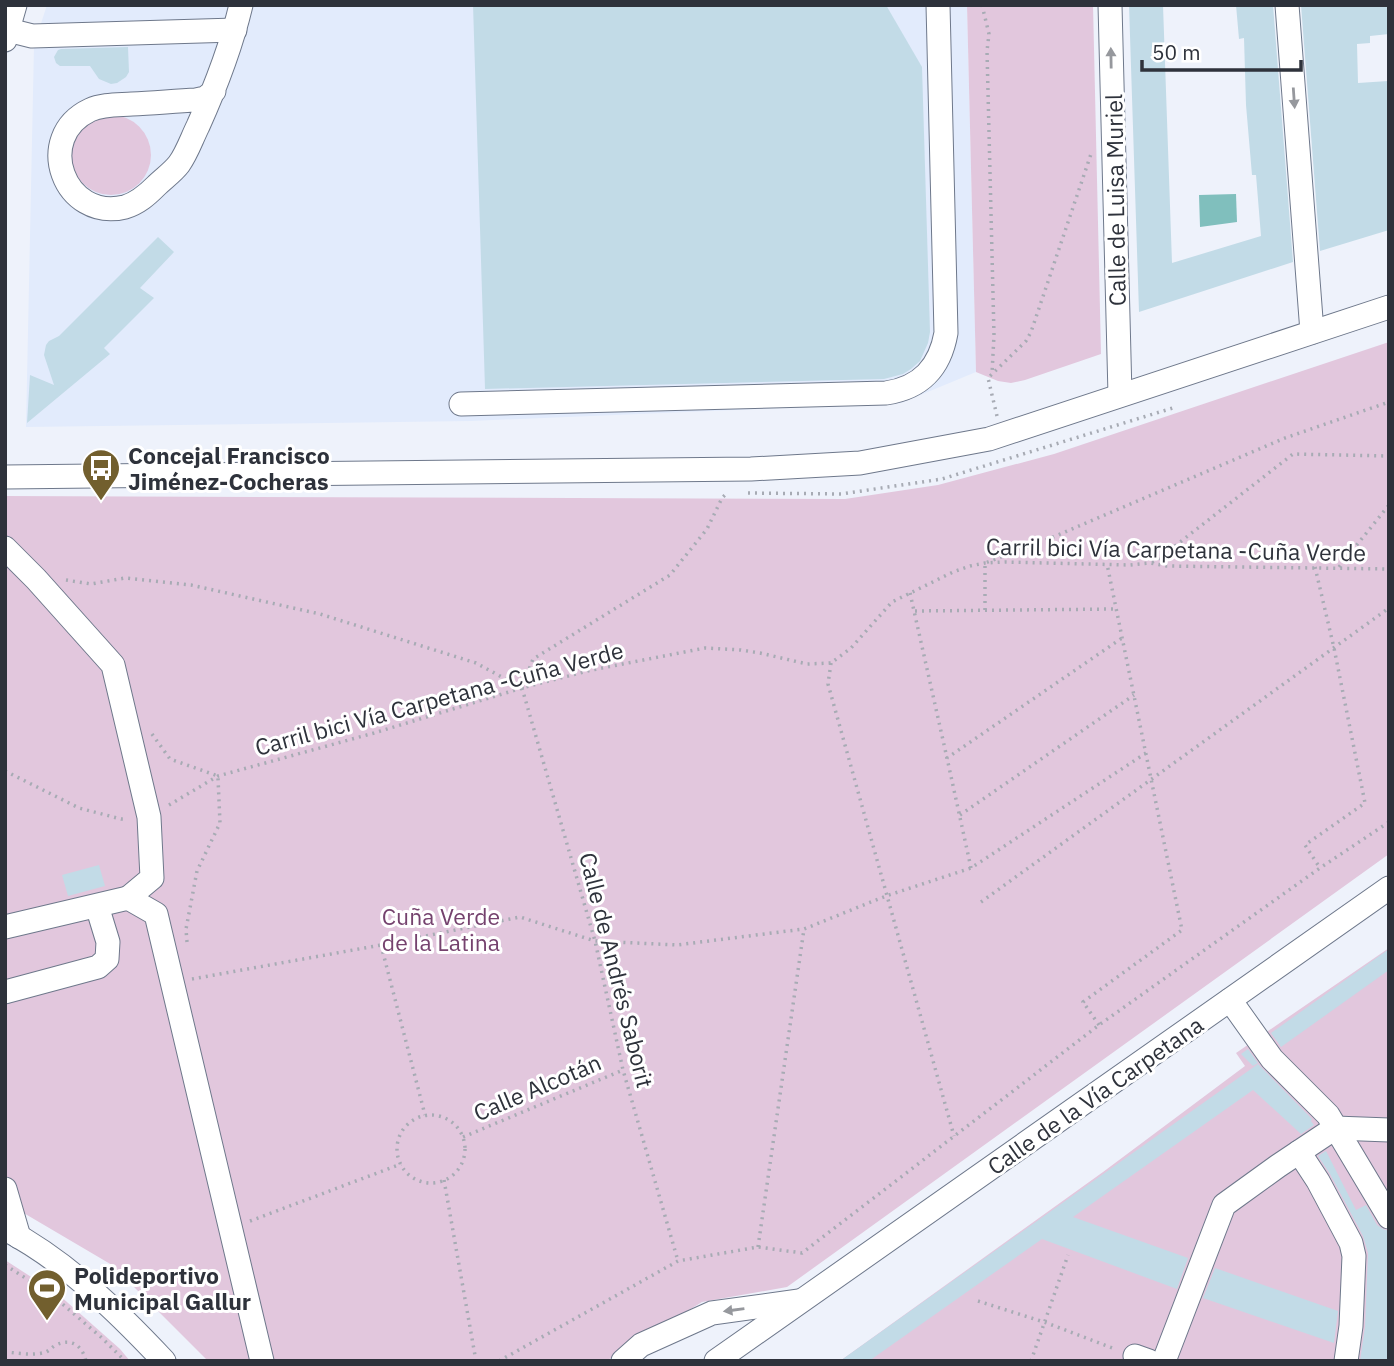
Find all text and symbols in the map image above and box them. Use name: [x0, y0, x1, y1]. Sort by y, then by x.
scale bar: [1142, 28, 1301, 72]
text: 50 m: [1152, 38, 1201, 66]
one-way arrow: [1105, 47, 1117, 69]
one-way arrow: [1289, 87, 1300, 109]
street label: Calle de Luisa Muriel: [1098, 94, 1132, 306]
place label: Concejal Francisco Jiménez-Cocheras: [128, 440, 330, 496]
bus stop icon: Concejal Francisco Jiménez-Cocheras: [80, 447, 122, 502]
street label: Carril bici Vía Carpetana -Cuña Verde: [986, 531, 1366, 567]
street label: Carril bici Vía Carpetana -Cuña Verde: [252, 634, 626, 762]
street label: Calle de Andrés Saborit: [573, 849, 661, 1091]
park label: Cuña Verde de la Latina: [382, 901, 500, 957]
street label: Calle de la Vía Carpetana: [981, 1009, 1209, 1181]
street label: Calle Alcotán: [469, 1047, 605, 1127]
place label: Polideportivo Municipal Gallur: [74, 1260, 251, 1316]
sports icon: Polideportivo Municipal Gallur: [26, 1267, 68, 1322]
one-way arrow: [723, 1305, 745, 1316]

